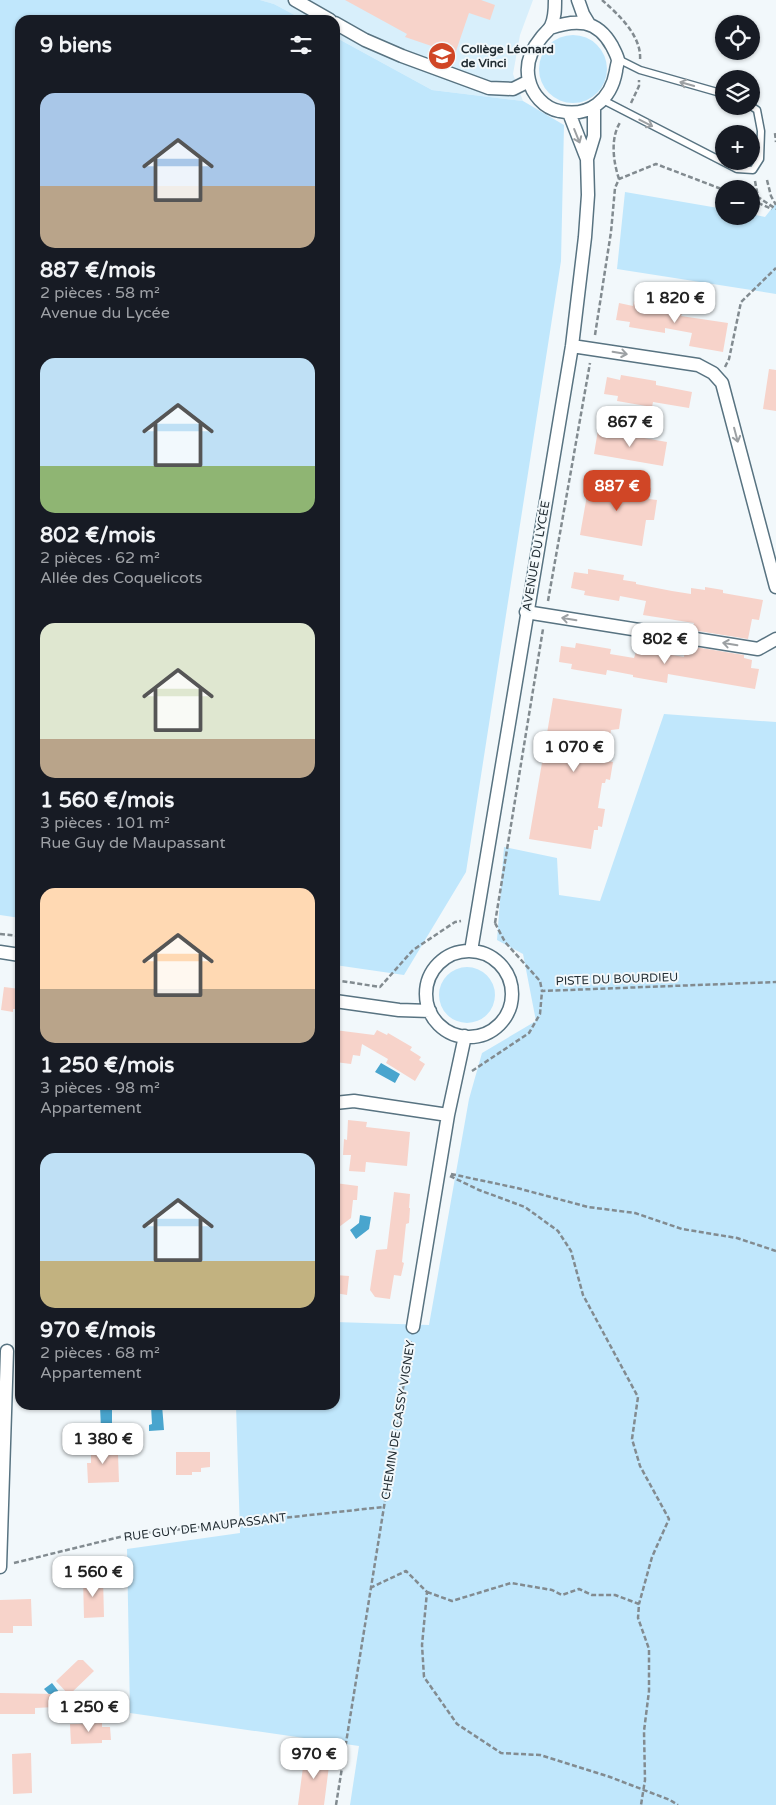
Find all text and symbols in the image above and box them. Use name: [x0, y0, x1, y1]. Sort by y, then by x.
map controls: [715, 15, 760, 225]
button: locate: [715, 15, 760, 60]
icon: filters: [287, 31, 315, 59]
text: 9 biens: [40, 33, 112, 58]
school or university icon: Collège Léonard de Vinci: [427, 41, 457, 71]
place label: Collège Léonard de Vinci: [461, 42, 554, 70]
button: layers: [715, 70, 760, 115]
one-way arrow: [680, 78, 696, 88]
one-way arrow: [638, 119, 653, 128]
icon: home: [133, 125, 223, 215]
button: +: [715, 125, 760, 170]
one-way arrow: [573, 128, 583, 143]
button: −: [715, 180, 760, 225]
text: 887 €/mois: [40, 258, 156, 283]
pin: 1 820 €: [629, 282, 721, 324]
text: 2 pièces · 58 m²: [40, 283, 160, 303]
text: 1 820 €: [645, 288, 705, 308]
text: Avenue du Lycée: [40, 303, 170, 323]
one-way arrow: [612, 348, 628, 358]
icon: home: [133, 390, 223, 480]
pin: 867 €: [595, 406, 665, 448]
text: 867 €: [607, 412, 653, 432]
one-way arrow: [731, 426, 741, 442]
pin: 887 €: [582, 470, 652, 512]
text: 887 €: [594, 476, 640, 496]
street label: AVENUE DU LYCÉE: [519, 499, 553, 612]
text: 802 €/mois: [40, 523, 156, 548]
text: 2 pièces · 62 m²: [40, 548, 160, 568]
text: Allée des Coquelicots: [40, 568, 202, 588]
one-way arrow: [562, 614, 578, 624]
pin: 802 €: [630, 622, 700, 665]
text: 802 €: [642, 629, 688, 649]
one-way arrow: [722, 639, 738, 649]
icon: home: [133, 655, 223, 745]
pin: 1 070 €: [528, 730, 620, 773]
text: 1 070 €: [544, 737, 604, 757]
text: 1 560 €/mois: [40, 788, 174, 813]
text: 3 pièces · 101 m²: [40, 813, 170, 833]
text: Rue Guy de Maupassant: [40, 833, 226, 853]
icon: home: [133, 920, 223, 1010]
street label: PISTE DU BOURDIEU: [555, 970, 679, 988]
text: 1 250 €/mois: [40, 1053, 174, 1078]
text: 3 pièces · 98 m²: [40, 1078, 160, 1098]
text: Appartement: [40, 1098, 142, 1118]
icon: home: [133, 1185, 223, 1275]
text: 970 €/mois: [40, 1318, 156, 1343]
street label: CHEMIN DE CASSY VIGNEY: [378, 1339, 418, 1501]
text: 2 pièces · 68 m²: [40, 1343, 160, 1363]
text: Appartement: [40, 1363, 142, 1383]
pin: 1 380 €: [57, 1422, 149, 1465]
text: 1 380 €: [73, 1429, 133, 1449]
street label: RUE GUY DE MAUPASSANT: [123, 1510, 288, 1544]
pin: 1 560 €: [47, 1556, 139, 1598]
text: 1 560 €: [63, 1562, 123, 1582]
pin: 1 250 €: [43, 1690, 135, 1733]
text: 1 250 €: [59, 1697, 119, 1717]
pin: 970 €: [279, 1738, 349, 1780]
text: 970 €: [291, 1744, 337, 1764]

